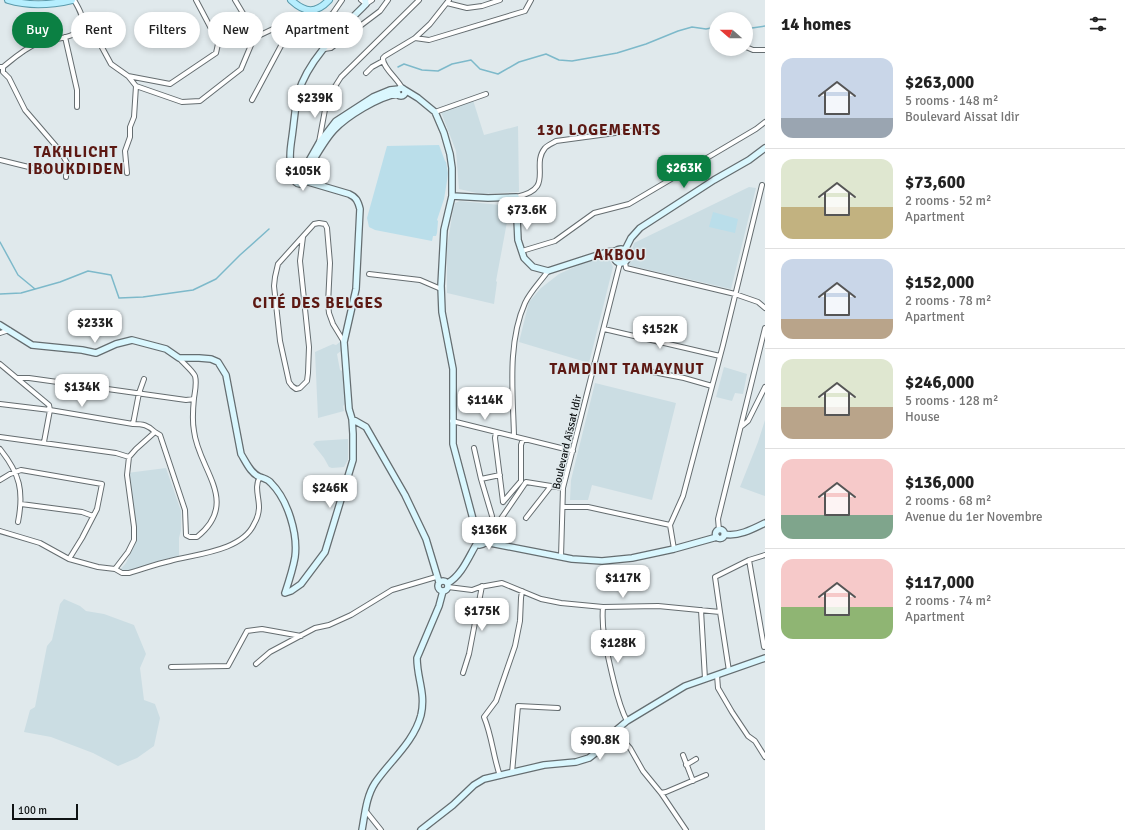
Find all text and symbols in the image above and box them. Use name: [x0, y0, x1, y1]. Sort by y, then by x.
chip: Buy: [12, 12, 63, 48]
chip: Rent: [71, 12, 126, 48]
chip: Filters: [134, 12, 200, 48]
chip: New: [208, 12, 263, 48]
chip: Apartment: [271, 12, 363, 48]
north arrow: [709, 12, 753, 56]
map controls: [709, 12, 753, 56]
icon: filters: [1087, 13, 1109, 35]
text: 14 homes: [781, 14, 851, 35]
text: $263,000: [905, 72, 974, 93]
icon: home: [813, 74, 861, 122]
pin: $239K: [287, 85, 343, 119]
text: $239K: [297, 90, 333, 106]
text: 5 rooms · 148 m²: [905, 93, 998, 109]
text: Boulevard Aissat Idir: [905, 109, 1019, 125]
district label: 130 LOGEMENTS: [537, 121, 661, 139]
district label: TAKHLICHT IBOUKDIDEN: [27, 143, 125, 178]
pin: $263K: [656, 155, 712, 189]
pin: $105K: [275, 158, 331, 192]
text: $263K: [666, 160, 702, 176]
text: $105K: [285, 163, 321, 179]
text: $73,600: [905, 172, 965, 193]
icon: home: [813, 175, 861, 223]
text: 2 rooms · 52 m²: [905, 193, 991, 209]
pin: $73.6K: [494, 197, 560, 231]
text: $73.6K: [507, 202, 547, 218]
text: Apartment: [905, 209, 965, 225]
district label: AKBOU: [593, 246, 647, 264]
text: $152,000: [905, 272, 974, 293]
icon: home: [813, 275, 861, 323]
district label: CITÉ DES BELGES: [253, 293, 383, 312]
text: 2 rooms · 78 m²: [905, 293, 991, 309]
text: Apartment: [905, 309, 965, 325]
pin: $233K: [67, 310, 123, 344]
text: $233K: [77, 315, 113, 331]
pin: $152K: [632, 316, 688, 350]
text: $152K: [642, 321, 678, 337]
district label: TAMDINT TAMAYNUT: [550, 360, 704, 378]
text: $246,000: [905, 372, 974, 393]
pin: $134K: [54, 374, 110, 408]
icon: home: [813, 375, 861, 423]
text: $134K: [64, 379, 100, 395]
pin: $114K: [457, 387, 513, 421]
text: $114K: [467, 392, 503, 408]
street label: Boulevard Aïssat Idir: [550, 393, 584, 491]
text: 5 rooms · 128 m²: [905, 393, 998, 409]
text: House: [905, 409, 940, 425]
text: $136,000: [905, 472, 974, 493]
pin: $246K: [302, 475, 358, 509]
icon: home: [813, 475, 861, 523]
text: $246K: [312, 480, 348, 496]
text: 2 rooms · 68 m²: [905, 493, 991, 509]
text: Avenue du 1er Novembre: [905, 509, 1043, 525]
pin: $136K: [461, 517, 517, 551]
text: $136K: [471, 522, 507, 538]
pin: $117K: [595, 565, 651, 599]
text: $117K: [605, 570, 641, 586]
text: $117,000: [905, 572, 974, 593]
icon: home: [813, 575, 861, 623]
text: 2 rooms · 74 m²: [905, 593, 991, 609]
pin: $175K: [454, 598, 510, 632]
text: $175K: [464, 603, 500, 619]
text: Apartment: [905, 609, 965, 625]
pin: $128K: [590, 630, 646, 664]
text: $128K: [600, 635, 636, 651]
pin: $90.8K: [567, 727, 633, 761]
text: $90.8K: [580, 732, 620, 748]
scale bar: [12, 802, 78, 821]
text: 100 m: [18, 804, 47, 817]

